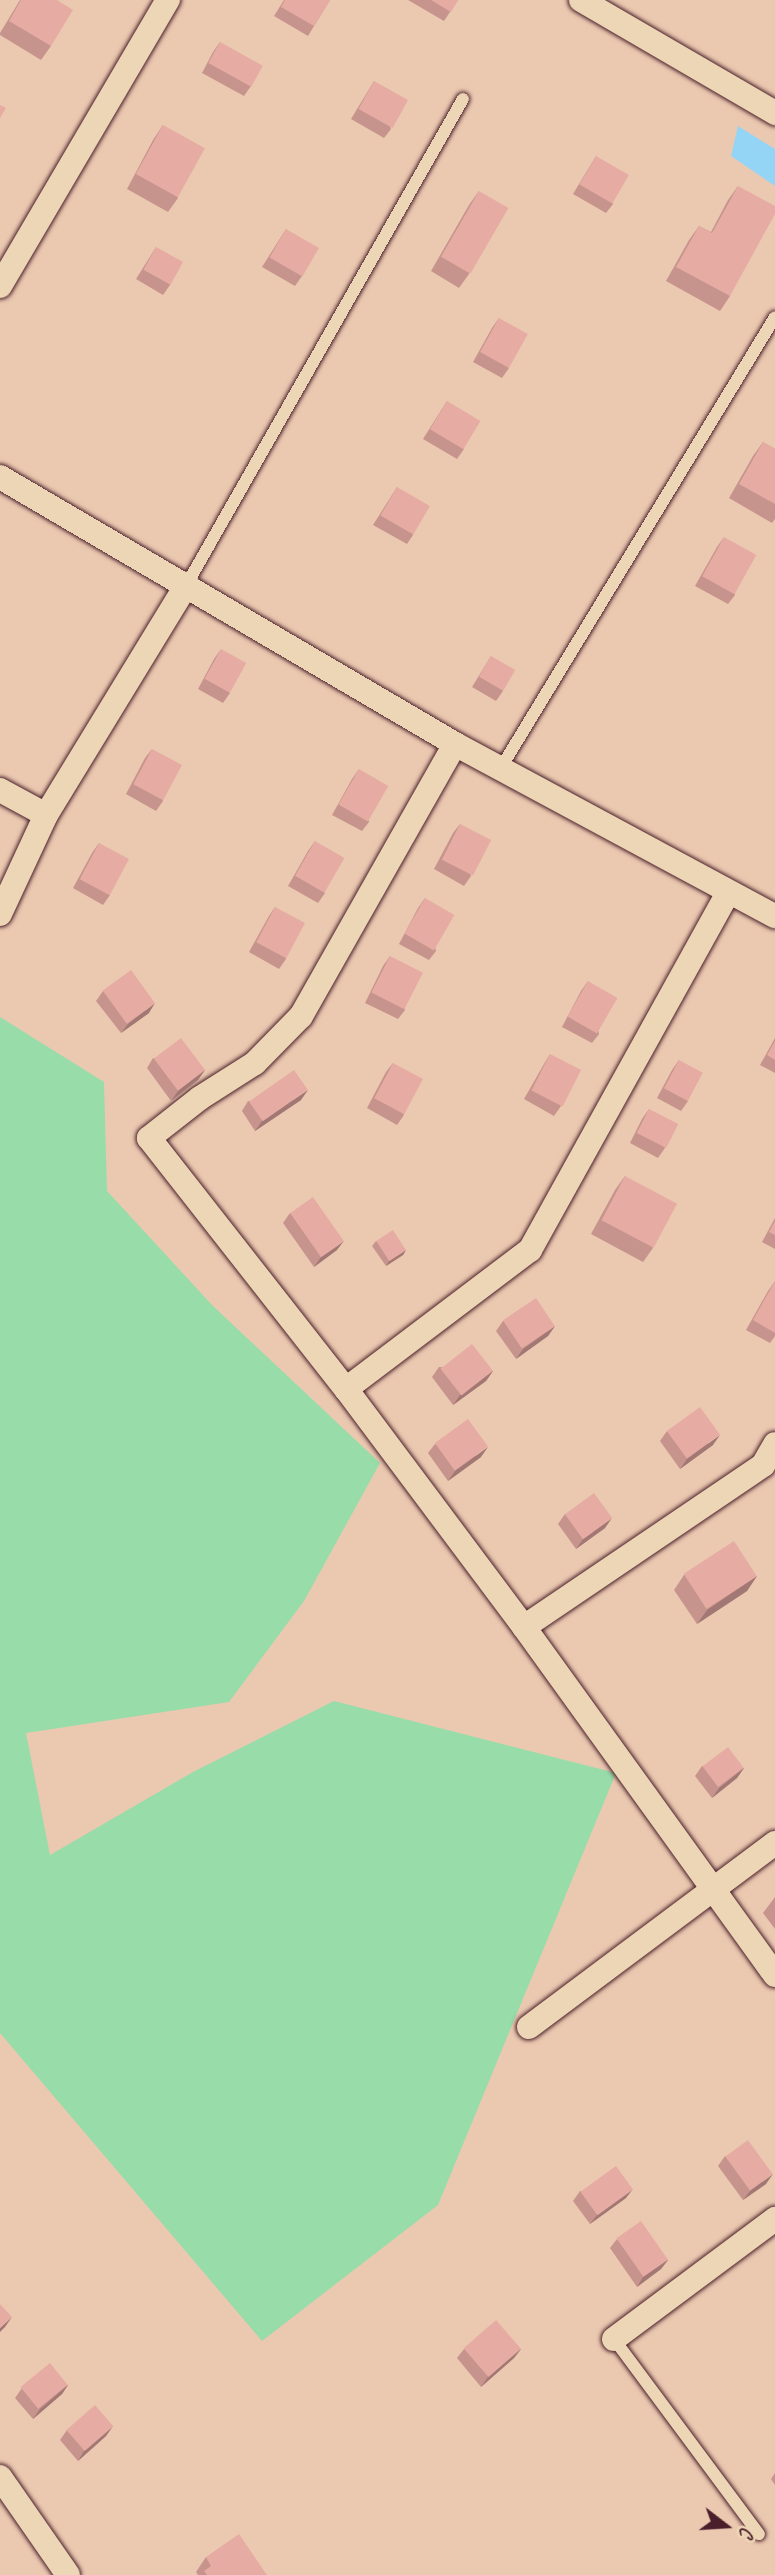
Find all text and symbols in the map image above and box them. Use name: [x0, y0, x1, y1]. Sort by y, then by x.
north arrow: [691, 2491, 761, 2561]
text: С: [733, 2524, 759, 2540]

